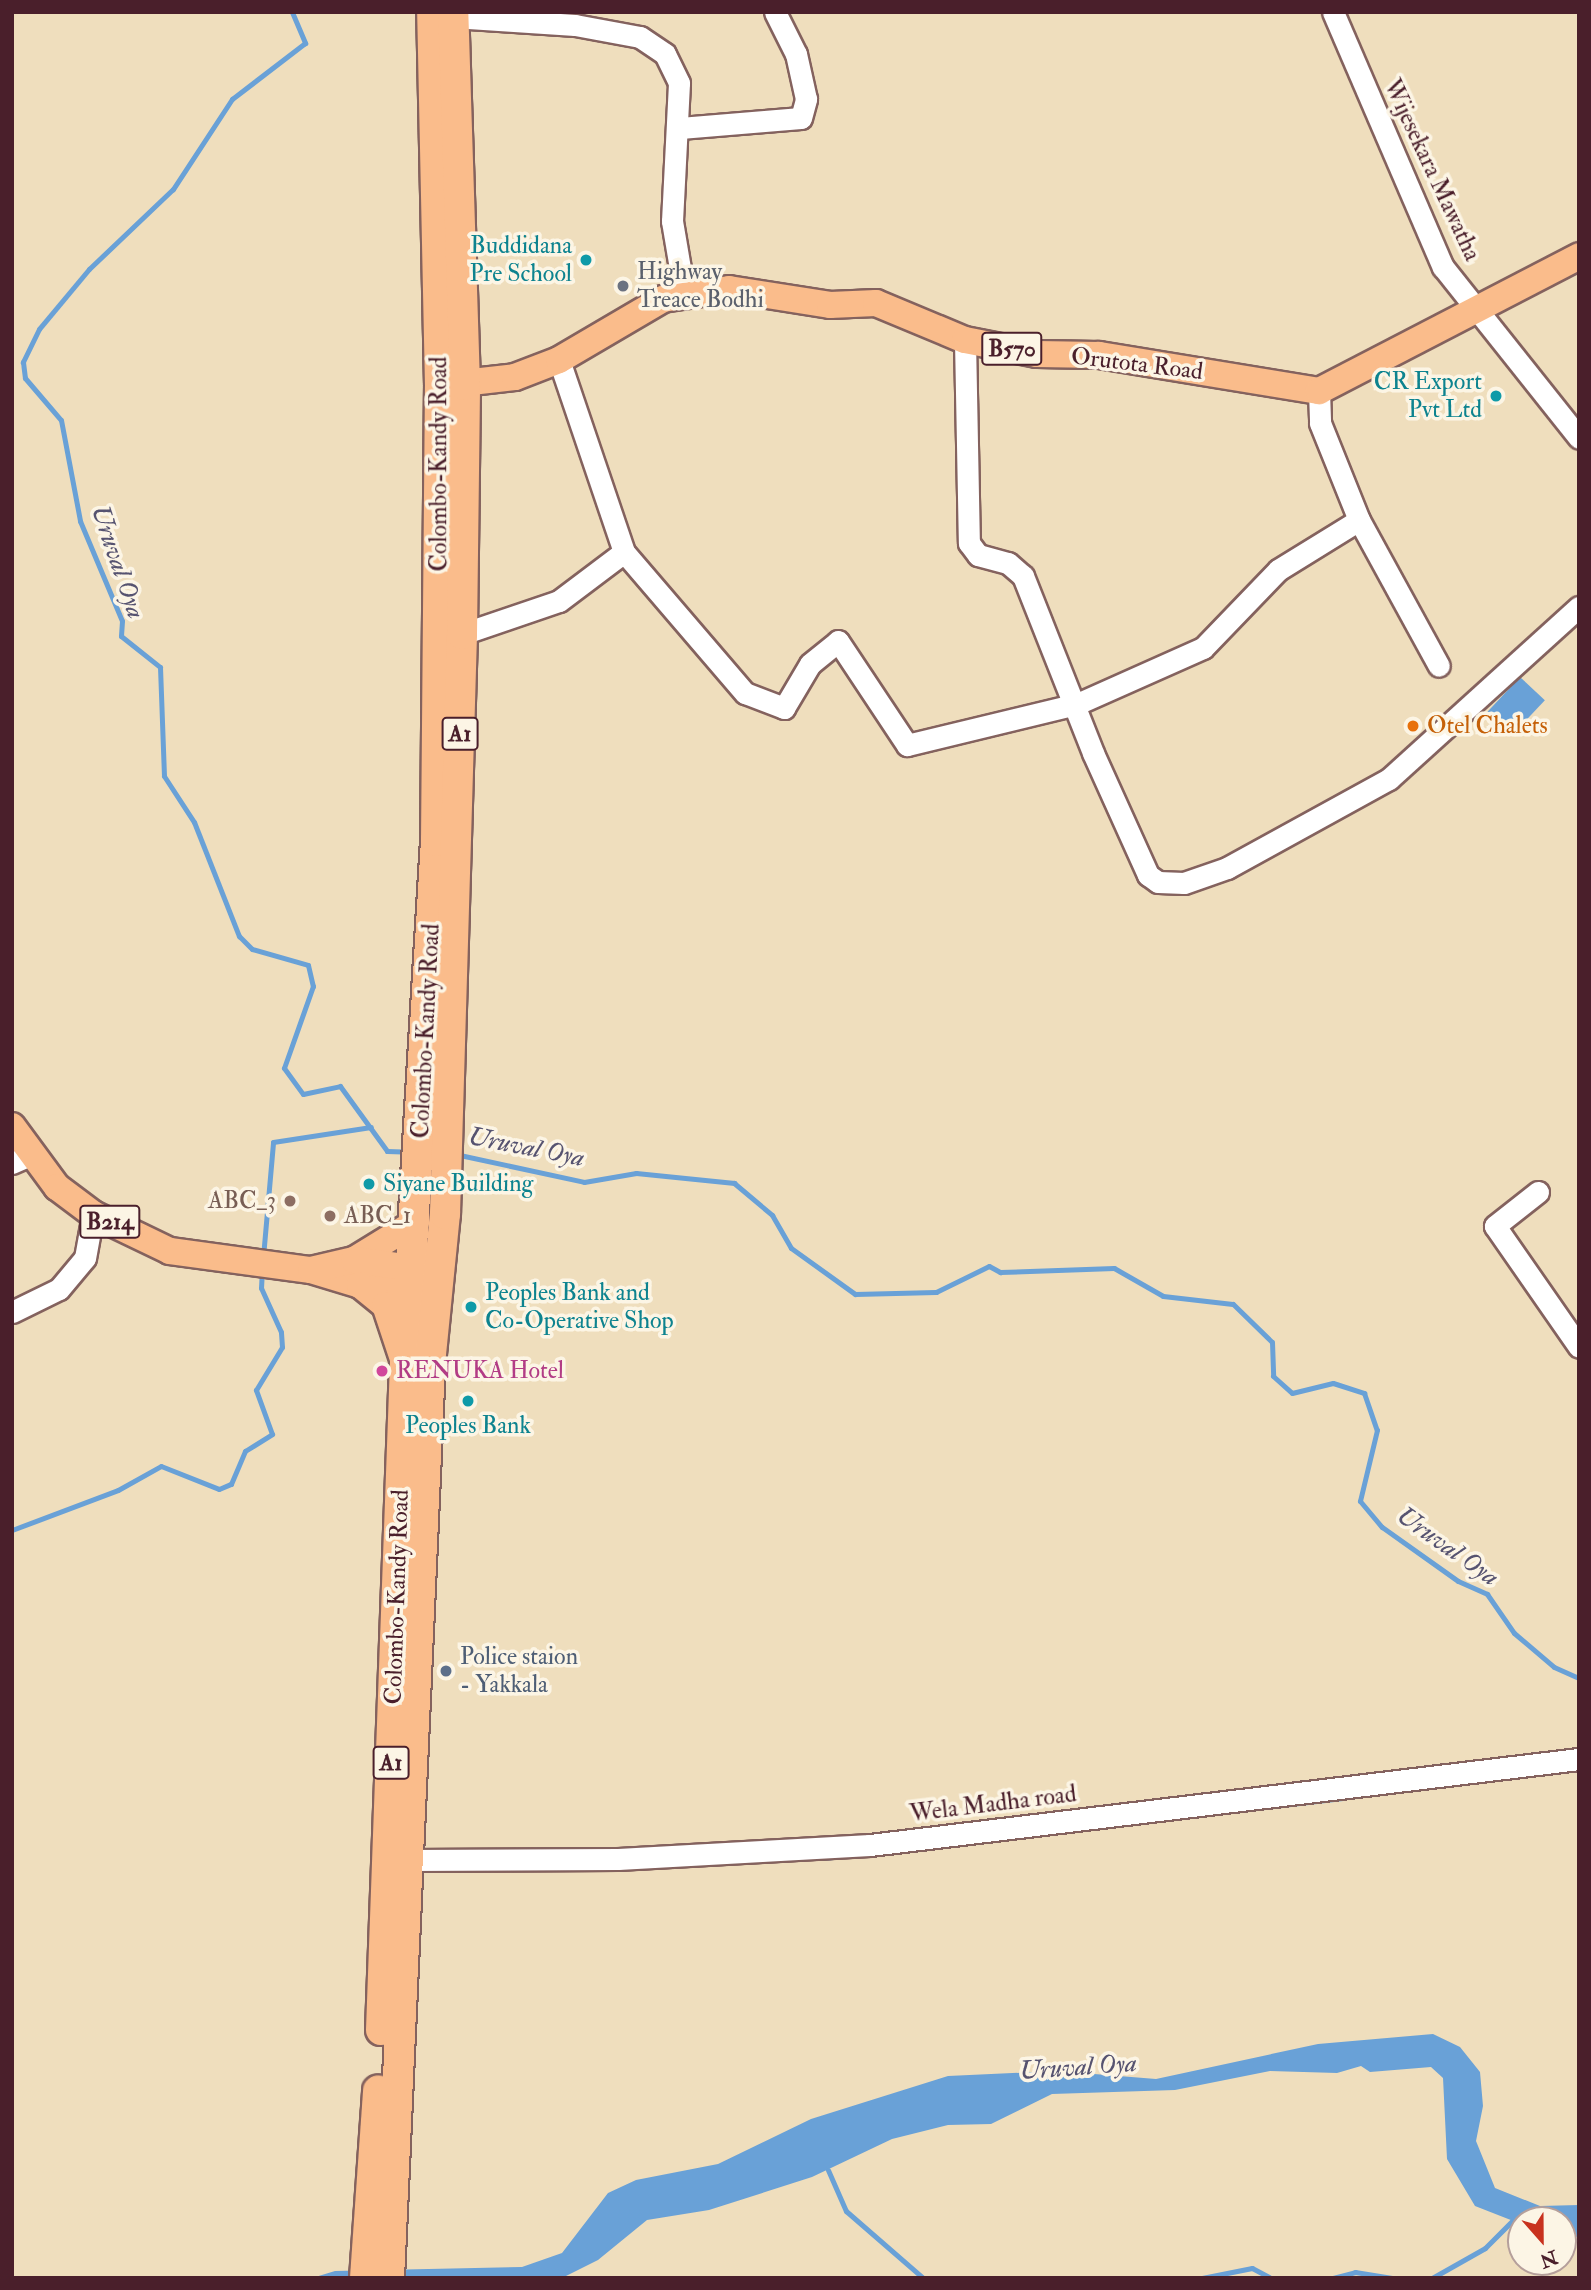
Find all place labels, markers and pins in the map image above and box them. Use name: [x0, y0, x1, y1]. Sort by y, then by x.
place label: Buddidana Pre School: [469, 232, 572, 288]
marker: Buddidana Pre School: [578, 252, 594, 268]
place label: Highway Treace Bodhi: [637, 258, 764, 314]
marker: Highway Treace Bodhi: [615, 278, 631, 294]
place label: CR Export Pvt Ltd: [1374, 368, 1482, 424]
marker: CR Export Pvt Ltd: [1488, 388, 1504, 404]
place label: Otel Chalets: [1427, 712, 1548, 740]
marker: Otel Chalets: [1405, 718, 1421, 734]
place label: Siyane Building: [383, 1170, 533, 1198]
marker: Siyane Building: [361, 1176, 377, 1192]
place label: ABC_3: [208, 1187, 276, 1215]
marker: ABC_3: [282, 1193, 298, 1209]
place label: ABC_1: [344, 1202, 411, 1230]
marker: ABC_1: [322, 1208, 338, 1224]
place label: Peoples Bank and Co-Operative Shop: [485, 1279, 674, 1335]
marker: Peoples Bank and Co-Operative Shop: [463, 1299, 479, 1315]
place label: RENUKA Hotel: [396, 1357, 564, 1385]
marker: RENUKA Hotel: [374, 1363, 390, 1379]
marker: Peoples Bank: [460, 1393, 476, 1409]
place label: Peoples Bank: [405, 1412, 531, 1440]
place label: Police staion - Yakkala: [460, 1643, 578, 1699]
marker: Police staion - Yakkala: [438, 1663, 454, 1679]

